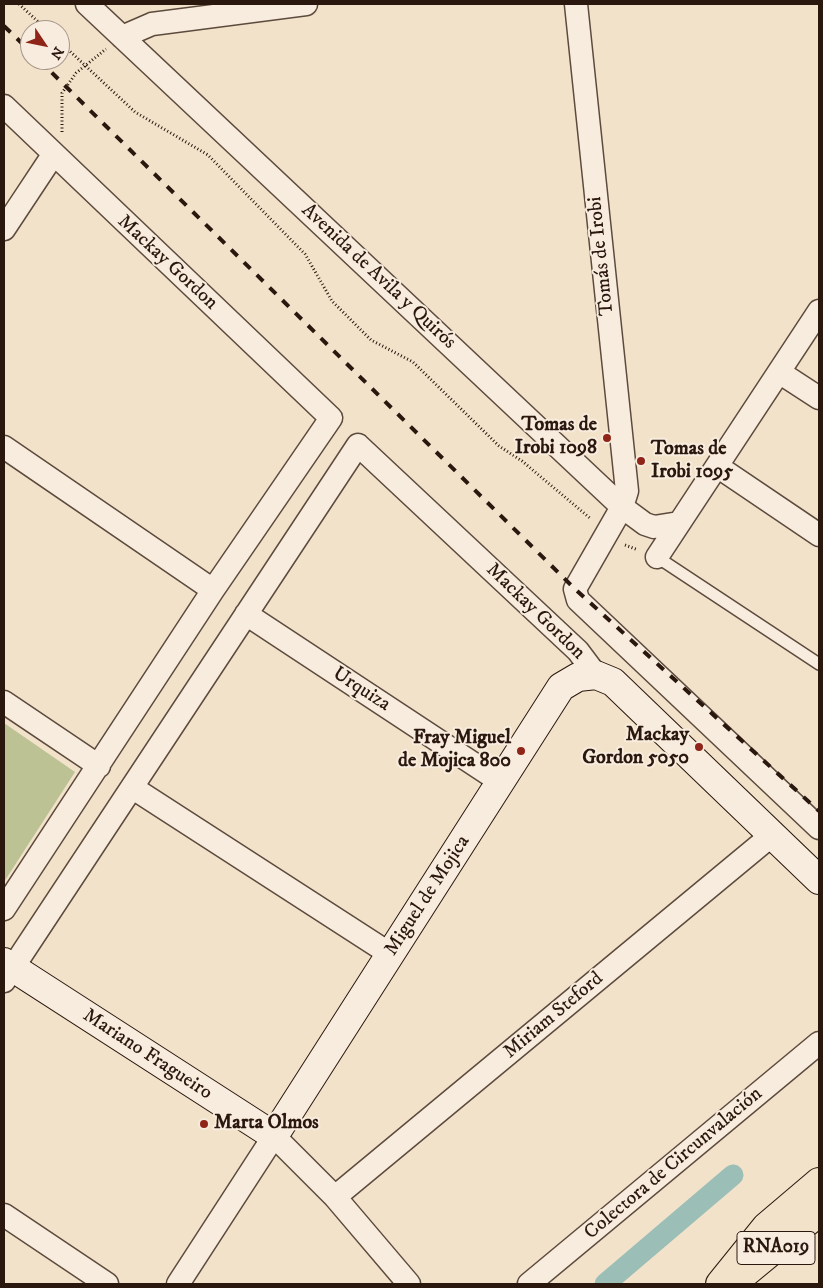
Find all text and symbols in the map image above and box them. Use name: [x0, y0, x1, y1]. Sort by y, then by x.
north arrow: [20, 20, 70, 70]
text: N: [46, 43, 67, 63]
street label: Tomás de Irobi: [584, 195, 620, 317]
street label: Avenida de Avila y Quirós: [296, 199, 460, 355]
street label: Mackay Gordon: [112, 210, 222, 316]
place label: Tomas de Irobi 1098: [515, 414, 597, 461]
marker: Tomas de Irobi 1098: [601, 432, 613, 444]
place label: Tomas de Irobi 1095: [651, 438, 733, 485]
marker: Tomas de Irobi 1095: [635, 455, 647, 467]
street label: Mackay Gordon: [480, 559, 590, 665]
street label: Urquiza: [328, 662, 394, 718]
place label: Mackay Gordon 5050: [582, 724, 689, 771]
place label: Fray Miguel de Mojica 800: [398, 727, 511, 774]
marker: Mackay Gordon 5050: [693, 741, 705, 753]
marker: Fray Miguel de Mojica 800: [515, 745, 527, 757]
street label: Miguel de Mojica: [380, 831, 476, 961]
street label: Miriam Steford: [499, 967, 609, 1065]
street label: Mariano Fragueiro: [78, 1004, 216, 1106]
street label: Colectora de Circunvalación: [580, 1083, 768, 1245]
place label: Marta Olmos: [214, 1112, 319, 1136]
marker: Marta Olmos: [198, 1118, 210, 1130]
road number: RNA019: [737, 1232, 815, 1264]

